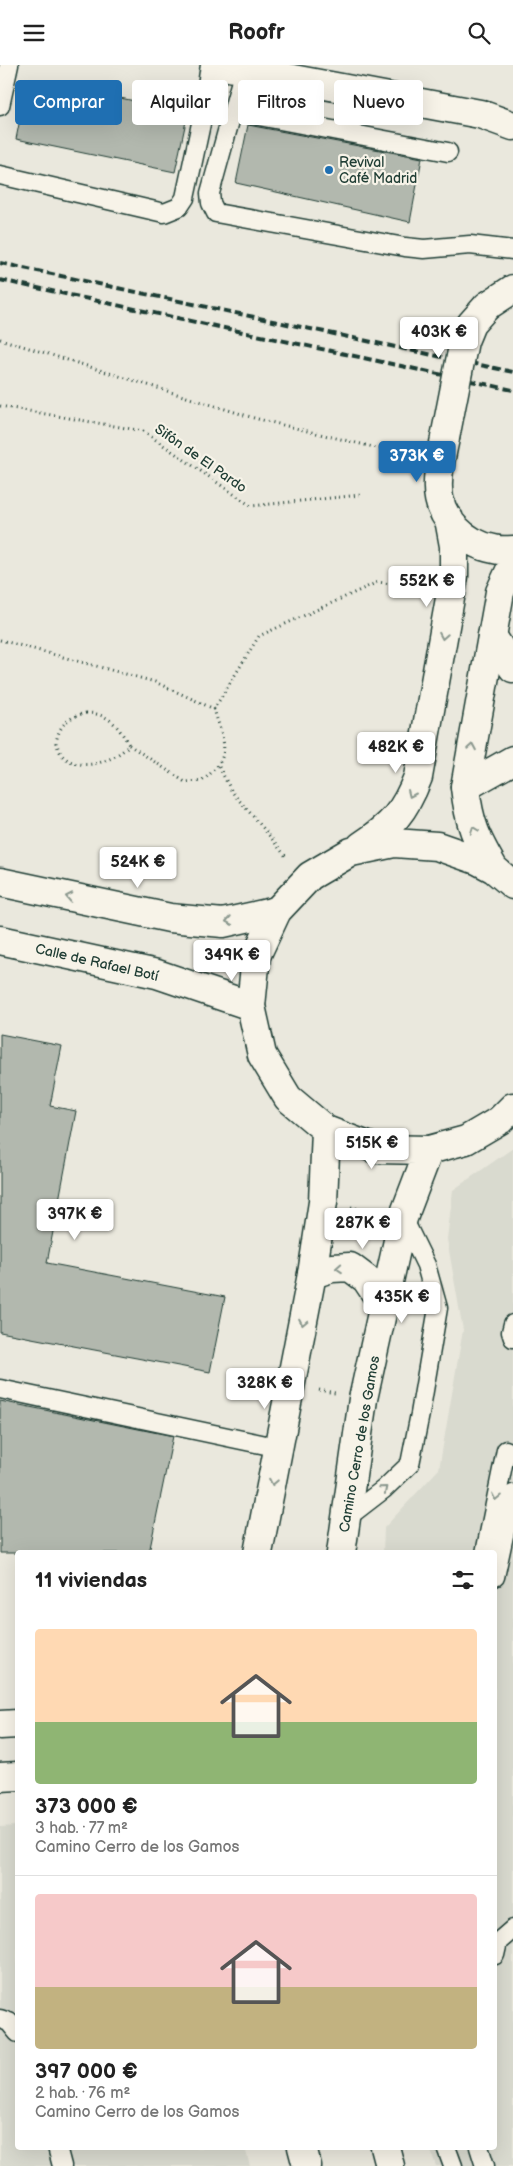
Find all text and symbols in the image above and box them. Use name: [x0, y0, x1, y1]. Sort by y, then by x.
icon: menu: [20, 19, 48, 47]
text: Roofr: [228, 19, 285, 46]
icon: search: [465, 19, 493, 47]
chip: Comprar: [15, 80, 122, 125]
chip: Alquilar: [132, 80, 228, 125]
chip: Filtros: [238, 80, 324, 125]
chip: Nuevo: [334, 80, 423, 125]
place label: Revival Café Madrid: [339, 154, 417, 187]
marker: Revival Café Madrid: [323, 164, 335, 176]
pin: 403K €: [398, 317, 480, 359]
text: 403K €: [411, 323, 467, 342]
street label: Sifón de El Pardo: [151, 420, 250, 496]
pin: 373K €: [376, 441, 458, 483]
text: 373K €: [390, 447, 444, 466]
pin: 552K €: [386, 565, 468, 608]
text: 552K €: [399, 572, 455, 591]
one-way arrow: [439, 632, 449, 641]
pin: 482K €: [355, 731, 437, 774]
text: 482K €: [368, 738, 424, 757]
one-way arrow: [467, 743, 477, 751]
one-way arrow: [406, 789, 417, 798]
one-way arrow: [470, 826, 480, 835]
pin: 524K €: [97, 847, 179, 889]
text: 524K €: [111, 853, 165, 872]
one-way arrow: [65, 892, 74, 903]
one-way arrow: [225, 916, 234, 926]
pin: 349K €: [191, 939, 273, 982]
street label: Calle de Rafael Botí: [34, 940, 161, 985]
text: 349K €: [204, 946, 260, 965]
pin: 515K €: [331, 1127, 413, 1170]
text: 515K €: [346, 1134, 398, 1153]
pin: 397K €: [34, 1199, 116, 1241]
text: 397K €: [48, 1205, 102, 1224]
pin: 287K €: [322, 1207, 404, 1250]
text: 287K €: [335, 1214, 391, 1233]
one-way arrow: [335, 1262, 343, 1273]
pin: 435K €: [361, 1281, 443, 1324]
text: 435K €: [374, 1288, 430, 1307]
one-way arrow: [298, 1318, 309, 1327]
street label: Camino Cerro de los Gamos: [336, 1354, 383, 1534]
pin: 328K €: [224, 1367, 306, 1410]
text: 328K €: [237, 1374, 293, 1393]
one-way arrow: [268, 1478, 278, 1486]
one-way arrow: [378, 1486, 387, 1495]
one-way arrow: [491, 1493, 502, 1502]
icon: filters: [449, 1566, 477, 1594]
text: 11 viviendas: [35, 1568, 147, 1593]
icon: home: [211, 1661, 301, 1751]
text: 373 000 €: [35, 1794, 138, 1819]
text: 3 hab. · 77 m²: [35, 1819, 128, 1838]
text: Camino Cerro de los Gamos: [35, 1838, 239, 1857]
icon: home: [211, 1927, 301, 2017]
text: 397 000 €: [35, 2059, 138, 2084]
text: 2 hab. · 76 m²: [35, 2084, 130, 2103]
text: Camino Cerro de los Gamos: [35, 2103, 239, 2122]

